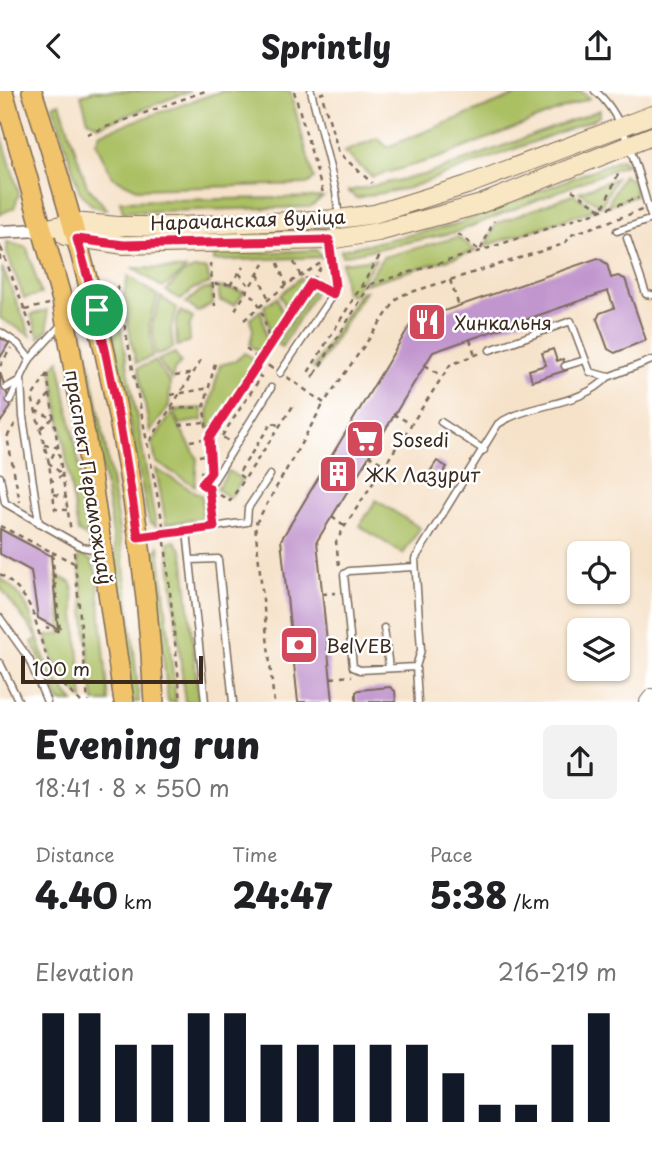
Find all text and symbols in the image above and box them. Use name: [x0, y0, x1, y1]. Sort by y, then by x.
text: Sprintly: [261, 22, 391, 70]
icon: back: [35, 27, 73, 65]
icon: share: [579, 27, 617, 65]
street label: Нарачанская вуліца: [150, 202, 346, 236]
pin: [67, 280, 127, 340]
icon: arrive: [78, 291, 116, 329]
restaurant icon: Хинкальня: [406, 301, 448, 343]
place label: Хинкальня: [454, 308, 552, 336]
street label: праспект Пераможцаў: [59, 368, 121, 586]
supermarket icon: Sosedi: [344, 418, 386, 460]
place label: Sosedi: [392, 425, 449, 453]
building icon: ЖК Лазурит: [317, 453, 359, 495]
place label: ЖК Лазурит: [365, 460, 480, 488]
map controls: [567, 541, 630, 681]
button: locate: [567, 541, 630, 604]
button: layers: [567, 618, 630, 681]
bank icon: BelVEB: [278, 624, 320, 666]
place label: BelVEB: [326, 631, 392, 659]
scale bar: [21, 653, 203, 685]
text: 100 m: [32, 654, 90, 682]
text: Evening run: [35, 715, 260, 772]
button: share: [543, 725, 617, 799]
text: 18:41 · 8 × 550 m: [35, 770, 230, 805]
text: Distance: [35, 840, 115, 868]
text: Time: [232, 840, 277, 868]
text: Pace: [430, 840, 473, 868]
text: 4.40: [35, 868, 118, 921]
text: 24:47: [232, 868, 332, 921]
text: 5:38: [430, 868, 507, 921]
text: km: [118, 887, 152, 915]
text: /km: [507, 887, 550, 915]
text: Elevation: [35, 954, 134, 989]
text: 216–219 m: [498, 954, 617, 989]

